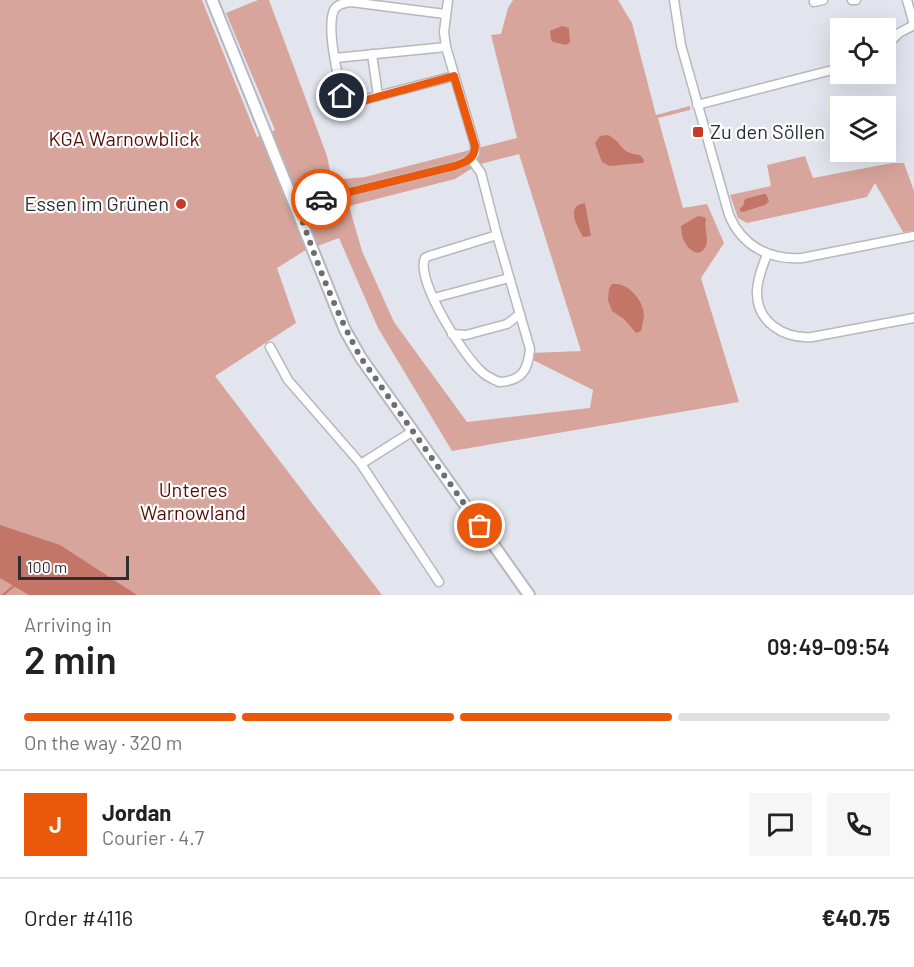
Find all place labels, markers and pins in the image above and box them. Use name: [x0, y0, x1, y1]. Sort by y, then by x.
pin: [316, 70, 367, 121]
place label: Zu den Söllen: [710, 119, 825, 143]
marker: Zu den Söllen: [691, 125, 705, 139]
place label: Essen im Grünen: [24, 191, 169, 215]
marker: Essen im Grünen: [174, 197, 188, 211]
pin: [454, 500, 505, 551]

